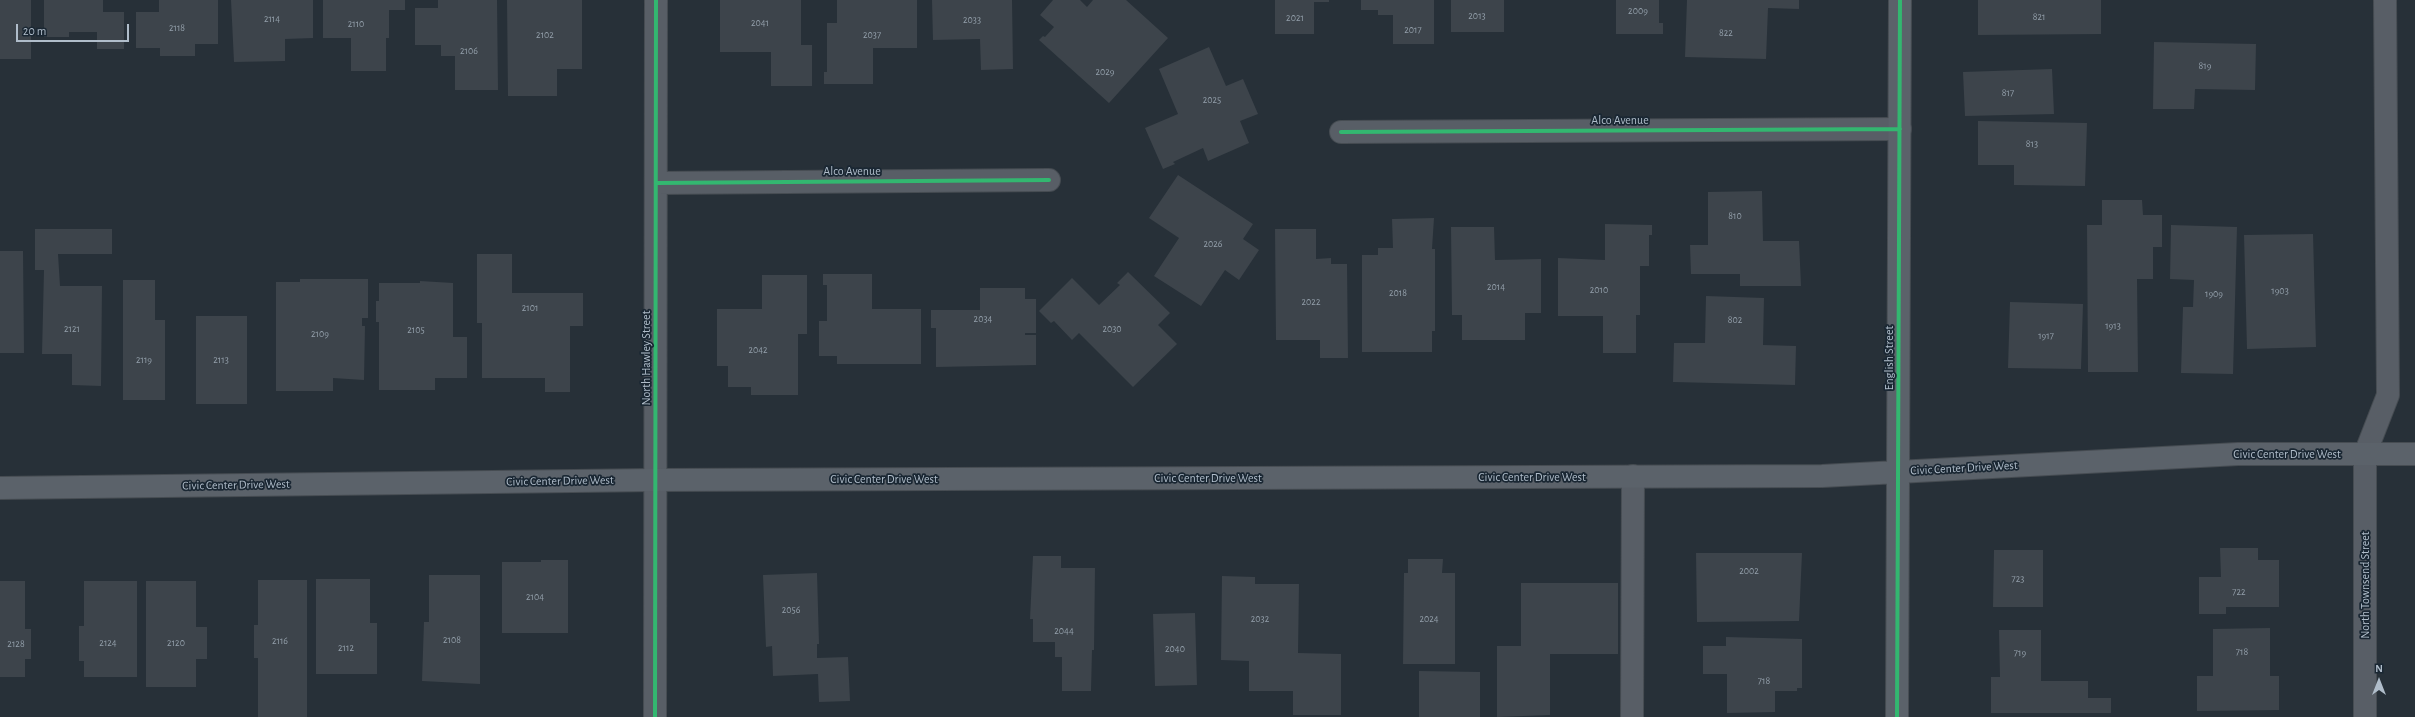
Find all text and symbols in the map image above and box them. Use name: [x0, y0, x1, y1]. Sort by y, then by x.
house number: 2009: [1628, 5, 1648, 17]
house number: 2013: [1468, 10, 1486, 22]
house number: 821: [2033, 11, 2045, 23]
house number: 2021: [1286, 12, 1304, 24]
house number: 2114: [264, 13, 280, 25]
house number: 2033: [963, 14, 981, 26]
scale bar: [18, 16, 131, 42]
house number: 2041: [751, 17, 769, 29]
house number: 2110: [348, 18, 364, 30]
house number: 2118: [169, 22, 185, 34]
house number: 2017: [1404, 24, 1422, 36]
text: 20 m: [23, 25, 46, 37]
house number: 822: [1719, 27, 1733, 39]
house number: 2102: [536, 29, 554, 41]
house number: 2037: [863, 29, 881, 41]
house number: 2106: [460, 45, 478, 57]
house number: 819: [2199, 60, 2211, 72]
house number: 2029: [1095, 66, 1115, 78]
house number: 817: [2002, 87, 2014, 99]
house number: 2025: [1203, 94, 1221, 106]
street label: Alco Avenue: [1591, 113, 1649, 127]
house number: 813: [2026, 138, 2038, 150]
street label: Alco Avenue: [823, 164, 881, 178]
house number: 810: [1728, 210, 1742, 222]
house number: 2026: [1203, 238, 1223, 250]
house number: 2014: [1487, 281, 1505, 293]
house number: 2010: [1590, 284, 1608, 296]
house number: 1903: [2271, 285, 2289, 297]
house number: 2018: [1389, 287, 1407, 299]
house number: 1909: [2205, 288, 2223, 300]
house number: 2022: [1302, 296, 1320, 308]
house number: 2101: [522, 302, 538, 314]
street label: North Hawley Street: [639, 311, 653, 405]
house number: 2034: [974, 313, 992, 325]
house number: 802: [1728, 314, 1742, 326]
house number: 1913: [2105, 320, 2121, 332]
house number: 2121: [64, 323, 80, 335]
house number: 2030: [1102, 323, 1122, 335]
house number: 2105: [407, 324, 425, 336]
street label: English Street: [1882, 326, 1896, 390]
house number: 2109: [311, 328, 329, 340]
house number: 1917: [2038, 330, 2054, 342]
house number: 2042: [748, 344, 768, 356]
house number: 2119: [136, 354, 152, 366]
house number: 2113: [213, 354, 229, 366]
street label: Civic Center Drive West: [2233, 447, 2341, 461]
street label: Civic Center Drive West: [1910, 458, 2018, 478]
street label: Civic Center Drive West: [1478, 470, 1586, 484]
street label: Civic Center Drive West: [1154, 471, 1262, 485]
street label: Civic Center Drive West: [830, 472, 938, 486]
street label: Civic Center Drive West: [506, 473, 614, 489]
street label: Civic Center Drive West: [182, 477, 290, 493]
street label: North Townsend Street: [2358, 531, 2372, 639]
house number: 2002: [1739, 565, 1759, 577]
house number: 723: [2012, 573, 2024, 585]
house number: 722: [2232, 586, 2246, 598]
house number: 2104: [526, 591, 544, 603]
house number: 2056: [782, 604, 800, 616]
house number: 2032: [1251, 613, 1269, 625]
house number: 2024: [1419, 613, 1439, 625]
house number: 2044: [1054, 625, 1074, 637]
house number: 2108: [443, 634, 461, 646]
house number: 2116: [272, 635, 288, 647]
house number: 2124: [99, 637, 117, 649]
house number: 2120: [167, 637, 185, 649]
house number: 2128: [7, 638, 25, 650]
house number: 2112: [338, 642, 354, 654]
house number: 2040: [1165, 643, 1185, 655]
house number: 718: [2236, 646, 2248, 658]
house number: 719: [2014, 647, 2026, 659]
north arrow: [2359, 661, 2399, 701]
text: N: [2375, 663, 2383, 674]
house number: 718: [1758, 675, 1770, 687]

